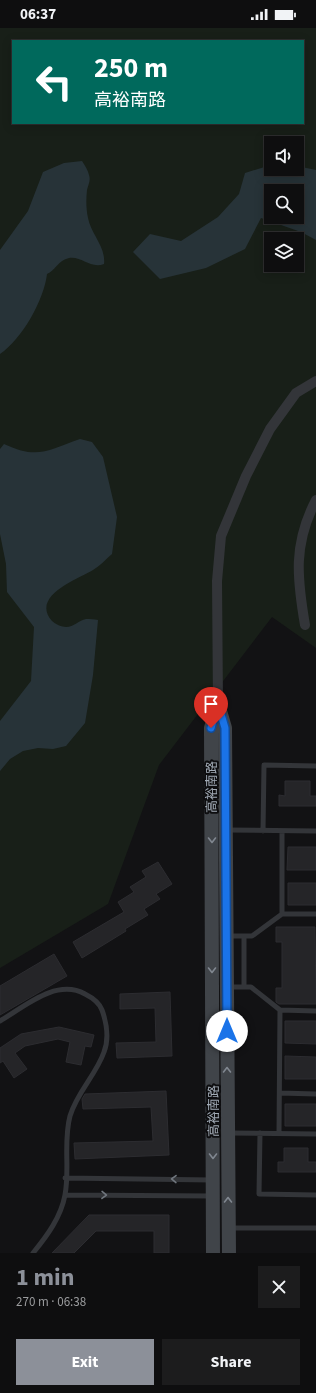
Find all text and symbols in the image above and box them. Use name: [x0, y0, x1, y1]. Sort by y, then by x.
text: 06:37: [20, 4, 56, 25]
text: 250 m: [94, 48, 168, 88]
icon: left: [28, 56, 80, 108]
text: 高裕南路: [94, 88, 166, 113]
map controls: [264, 136, 304, 272]
button: sound: [264, 136, 304, 176]
button: search: [264, 184, 304, 224]
button: layers: [264, 232, 304, 272]
pin: [194, 687, 228, 728]
icon: arrive: [200, 693, 222, 715]
street label: 高裕南路: [203, 761, 221, 813]
one-way arrow: [208, 837, 216, 843]
one-way arrow: [208, 967, 216, 973]
position arrow: [206, 1010, 248, 1052]
one-way arrow: [223, 1067, 231, 1073]
street label: 高裕南路: [205, 1085, 223, 1137]
one-way arrow: [209, 1153, 217, 1159]
one-way arrow: [171, 1175, 177, 1183]
one-way arrow: [101, 1191, 107, 1199]
one-way arrow: [224, 1197, 232, 1203]
text: 1 min: [16, 1260, 74, 1295]
button: close: [258, 1266, 300, 1308]
text: 270 m · 06:38: [16, 1293, 86, 1311]
button: Exit: [16, 1339, 154, 1385]
button: Share: [162, 1339, 300, 1385]

